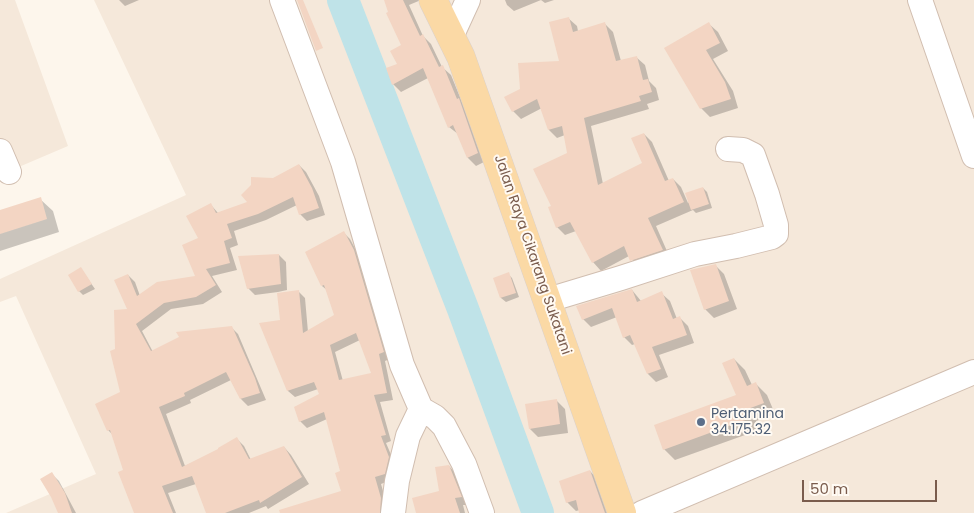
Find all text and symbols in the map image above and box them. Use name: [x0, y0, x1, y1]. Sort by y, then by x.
street label: Jalan Raya Cikarang Sukatani: [490, 153, 574, 357]
place label: Pertamina 34.175.32: [711, 406, 784, 438]
marker: Pertamina 34.175.32: [695, 416, 707, 428]
scale bar: [804, 470, 939, 502]
text: 50 m: [810, 478, 848, 499]

